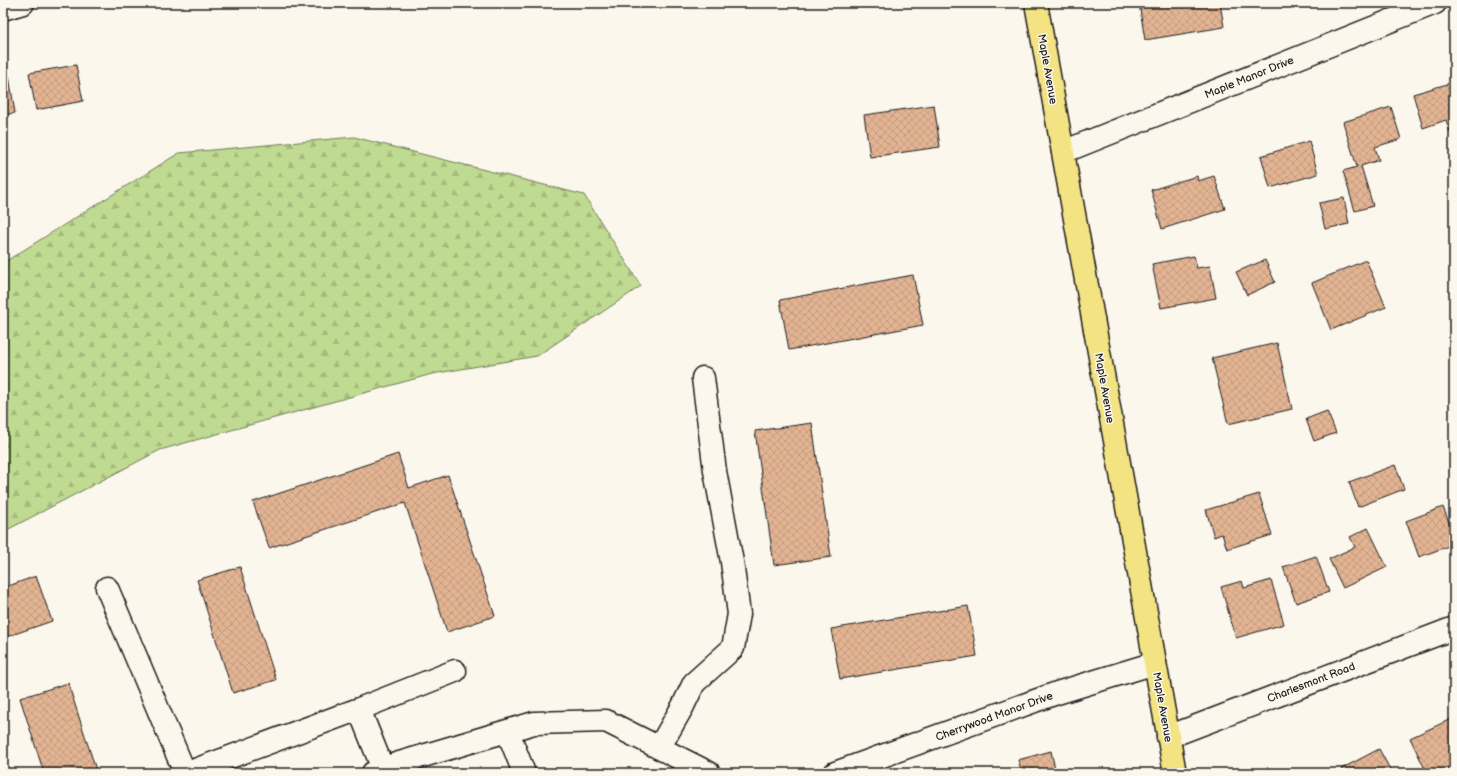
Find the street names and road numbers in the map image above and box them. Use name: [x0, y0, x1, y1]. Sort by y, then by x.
street label: Maple Avenue: [1035, 33, 1060, 106]
street label: Maple Manor Drive: [1203, 53, 1296, 101]
street label: Maple Avenue: [1092, 352, 1117, 425]
street label: Charlesmont Road: [1265, 660, 1357, 705]
street label: Maple Avenue: [1150, 671, 1175, 744]
street label: Cherrywood Manor Drive: [934, 689, 1055, 744]

